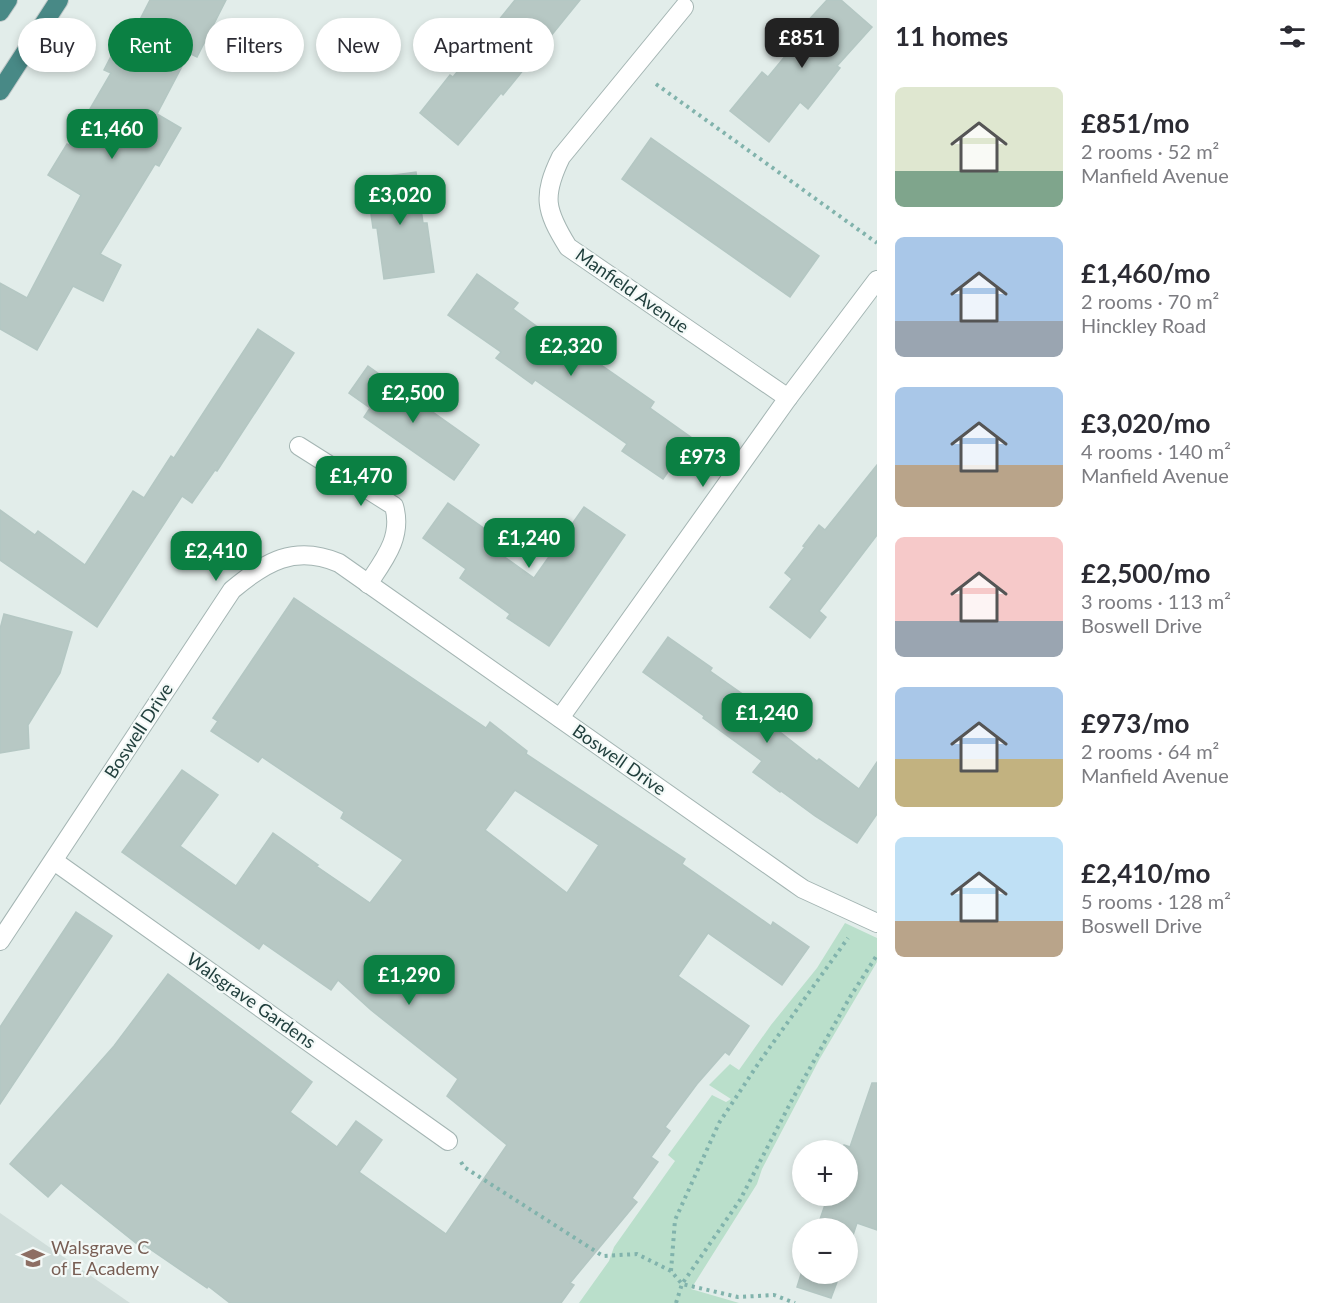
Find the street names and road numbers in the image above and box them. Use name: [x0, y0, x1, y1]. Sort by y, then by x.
street label: Manfield Avenue: [572, 243, 693, 337]
street label: Boswell Drive: [99, 679, 177, 782]
street label: Boswell Drive: [569, 719, 671, 799]
street label: Walsgrave Gardens: [183, 948, 320, 1053]

